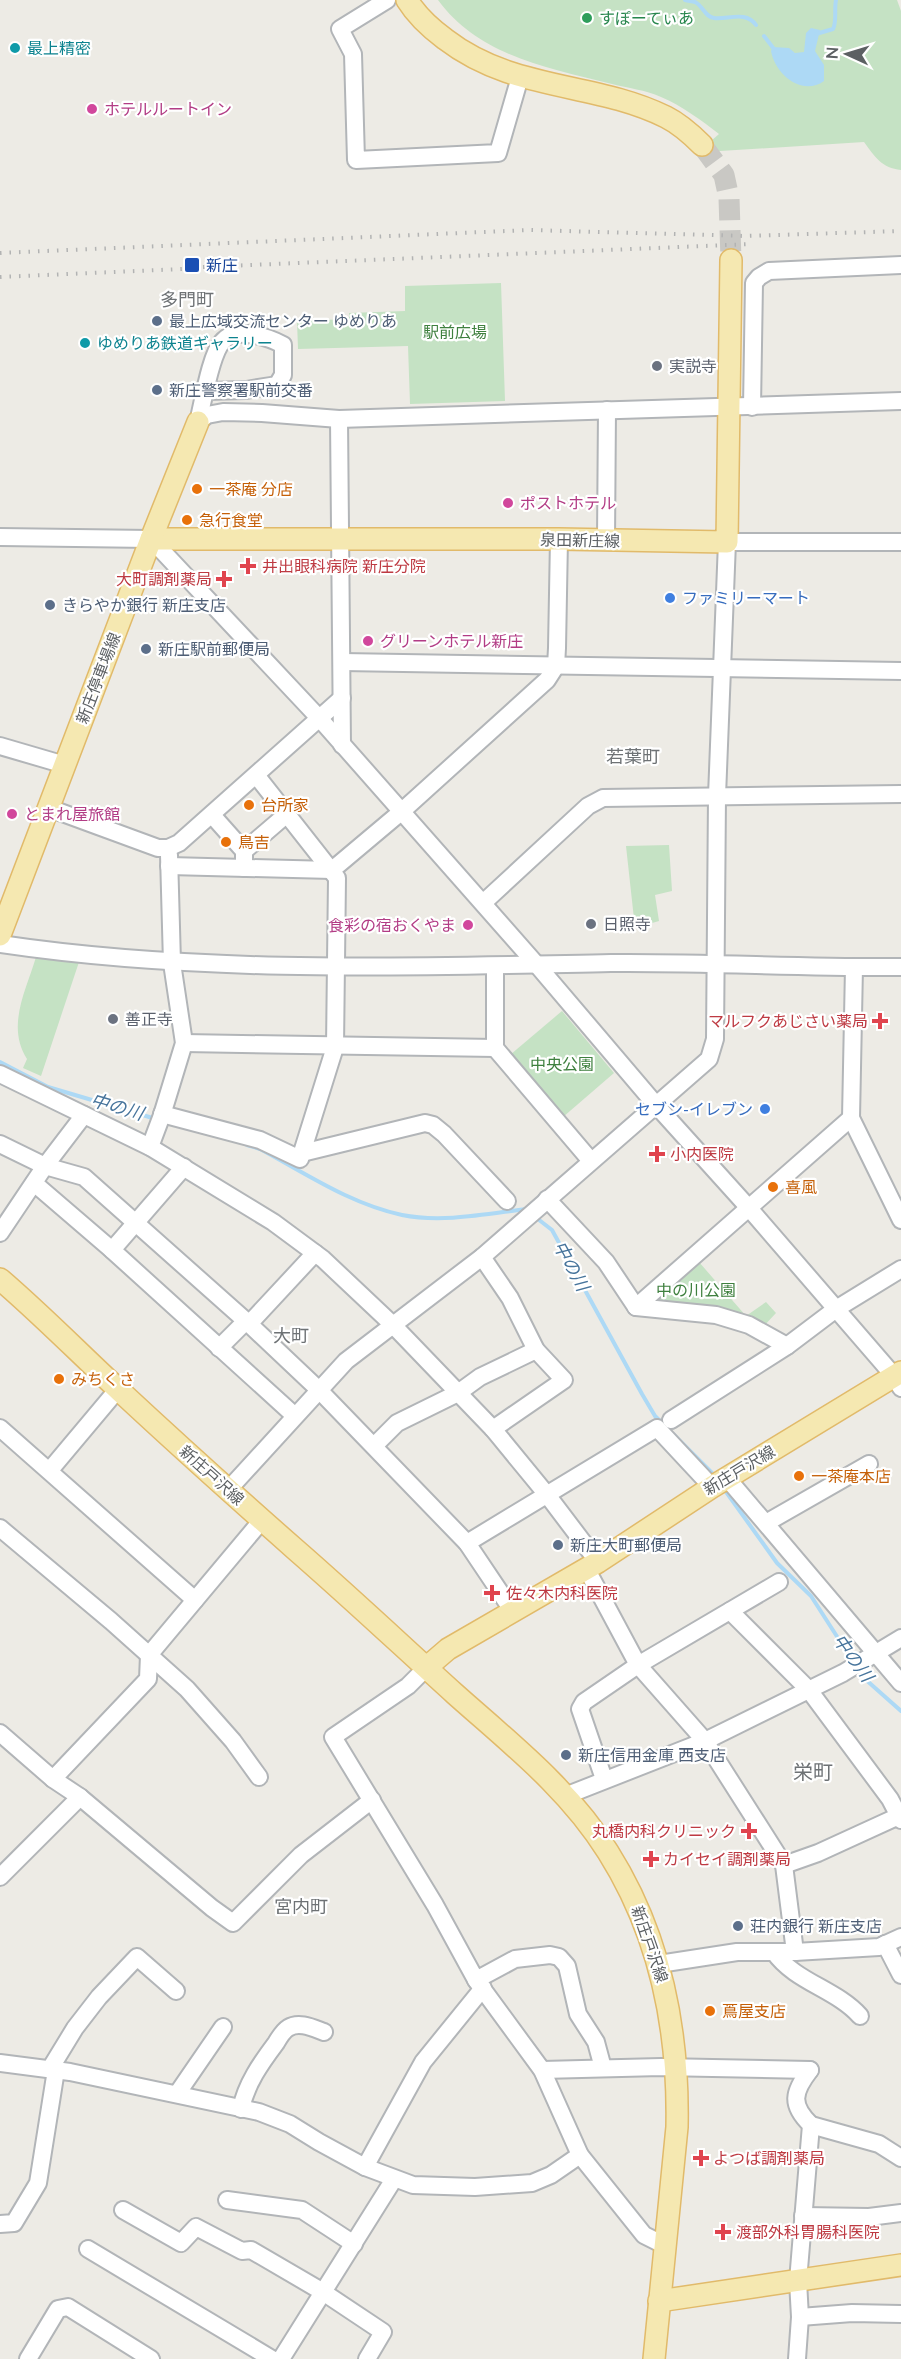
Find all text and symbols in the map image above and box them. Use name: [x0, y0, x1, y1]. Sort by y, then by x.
place label: すぽーてぃあ: [599, 8, 694, 27]
marker: すぽーてぃあ: [580, 11, 594, 25]
north arrow: [817, 24, 877, 84]
place label: 最上精密: [27, 38, 91, 57]
marker: 最上精密: [8, 41, 22, 55]
text: N: [822, 46, 841, 60]
place label: ホテルルートイン: [104, 99, 232, 118]
marker: ホテルルートイン: [85, 102, 99, 116]
place label: 新庄: [206, 255, 238, 274]
marker: 新庄: [183, 256, 201, 274]
district label: 多門町: [160, 288, 214, 310]
place label: 最上広域交流センター ゆめりあ: [169, 311, 397, 330]
marker: 最上広域交流センター ゆめりあ: [150, 314, 164, 328]
park label: 駅前広場: [423, 322, 487, 341]
place label: ゆめりあ鉄道ギャラリー: [97, 333, 273, 352]
marker: ゆめりあ鉄道ギャラリー: [78, 336, 92, 350]
place label: 実説寺: [669, 356, 717, 375]
marker: 実説寺: [650, 359, 664, 373]
place label: 新庄警察署駅前交番: [169, 380, 313, 399]
marker: 新庄警察署駅前交番: [150, 383, 164, 397]
place label: 一茶庵 分店: [209, 479, 293, 498]
marker: 一茶庵 分店: [190, 482, 204, 496]
place label: ポストホテル: [520, 493, 616, 512]
marker: ポストホテル: [501, 496, 515, 510]
place label: 急行食堂: [199, 510, 263, 529]
marker: 急行食堂: [180, 513, 194, 527]
street label: 泉田新庄線: [540, 529, 620, 550]
place label: 井出眼科病院 新庄分院: [262, 556, 426, 575]
marker: 井出眼科病院 新庄分院: [239, 557, 257, 575]
place label: 大町調剤薬局: [116, 569, 212, 588]
marker: 大町調剤薬局: [217, 572, 231, 586]
place label: ファミリーマート: [682, 588, 810, 607]
marker: ファミリーマート: [663, 591, 677, 605]
place label: きらやか銀行 新庄支店: [62, 595, 226, 614]
marker: きらやか銀行 新庄支店: [43, 598, 57, 612]
street label: 新庄停車場線: [71, 630, 124, 726]
place label: グリーンホテル新庄: [380, 631, 523, 650]
marker: グリーンホテル新庄: [361, 634, 375, 648]
place label: 新庄駅前郵便局: [158, 639, 270, 658]
marker: 新庄駅前郵便局: [139, 642, 153, 656]
district label: 若葉町: [606, 745, 660, 767]
place label: 台所家: [261, 795, 309, 814]
marker: 台所家: [242, 798, 256, 812]
place label: とまれ屋旅館: [24, 804, 120, 823]
marker: とまれ屋旅館: [5, 807, 19, 821]
place label: 鳥吉: [238, 832, 270, 851]
marker: 鳥吉: [219, 835, 233, 849]
place label: 日照寺: [603, 914, 651, 933]
place label: 食彩の宿おくやま: [328, 915, 456, 934]
marker: 日照寺: [584, 917, 598, 931]
marker: 食彩の宿おくやま: [461, 918, 475, 932]
place label: 善正寺: [125, 1009, 173, 1028]
place label: マルフクあじさい薬局: [708, 1011, 868, 1030]
marker: 善正寺: [106, 1012, 120, 1026]
marker: マルフクあじさい薬局: [873, 1014, 887, 1028]
park label: 中央公園: [530, 1054, 594, 1073]
water label: 中の川: [88, 1088, 148, 1125]
place label: セブン-イレブン: [635, 1099, 753, 1118]
marker: セブン-イレブン: [758, 1102, 772, 1116]
place label: 小内医院: [670, 1144, 734, 1163]
marker: 小内医院: [648, 1145, 666, 1163]
place label: 喜風: [785, 1177, 817, 1196]
marker: 喜風: [766, 1180, 780, 1194]
water label: 中の川: [549, 1237, 596, 1296]
park label: 中の川公園: [656, 1280, 736, 1299]
district label: 大町: [273, 1324, 309, 1346]
place label: みちくさ: [71, 1369, 135, 1388]
marker: みちくさ: [52, 1372, 66, 1386]
street label: 新庄戸沢線: [176, 1441, 248, 1508]
street label: 新庄戸沢線: [700, 1441, 778, 1498]
place label: 一茶庵本店: [811, 1466, 891, 1485]
marker: 一茶庵本店: [792, 1469, 806, 1483]
place label: 新庄大町郵便局: [570, 1535, 682, 1554]
marker: 新庄大町郵便局: [551, 1538, 565, 1552]
place label: 佐々木内科医院: [506, 1583, 618, 1602]
marker: 佐々木内科医院: [483, 1584, 501, 1602]
water label: 中の川: [829, 1629, 880, 1687]
place label: 新庄信用金庫 西支店: [578, 1745, 726, 1764]
marker: 新庄信用金庫 西支店: [559, 1748, 573, 1762]
district label: 栄町: [793, 1759, 833, 1783]
place label: 丸橋内科クリニック: [592, 1821, 736, 1840]
marker: 丸橋内科クリニック: [740, 1822, 758, 1840]
place label: カイセイ調剤薬局: [663, 1849, 791, 1868]
marker: カイセイ調剤薬局: [644, 1852, 658, 1866]
district label: 宮内町: [274, 1895, 328, 1917]
street label: 新庄戸沢線: [628, 1903, 672, 1985]
place label: 荘内銀行 新庄支店: [750, 1916, 882, 1935]
marker: 荘内銀行 新庄支店: [731, 1919, 745, 1933]
place label: 蔦屋支店: [722, 2001, 786, 2020]
marker: 蔦屋支店: [703, 2004, 717, 2018]
place label: よつば調剤薬局: [713, 2148, 825, 2167]
marker: よつば調剤薬局: [694, 2151, 708, 2165]
place label: 渡部外科胃腸科医院: [736, 2222, 880, 2241]
marker: 渡部外科胃腸科医院: [714, 2223, 732, 2241]

